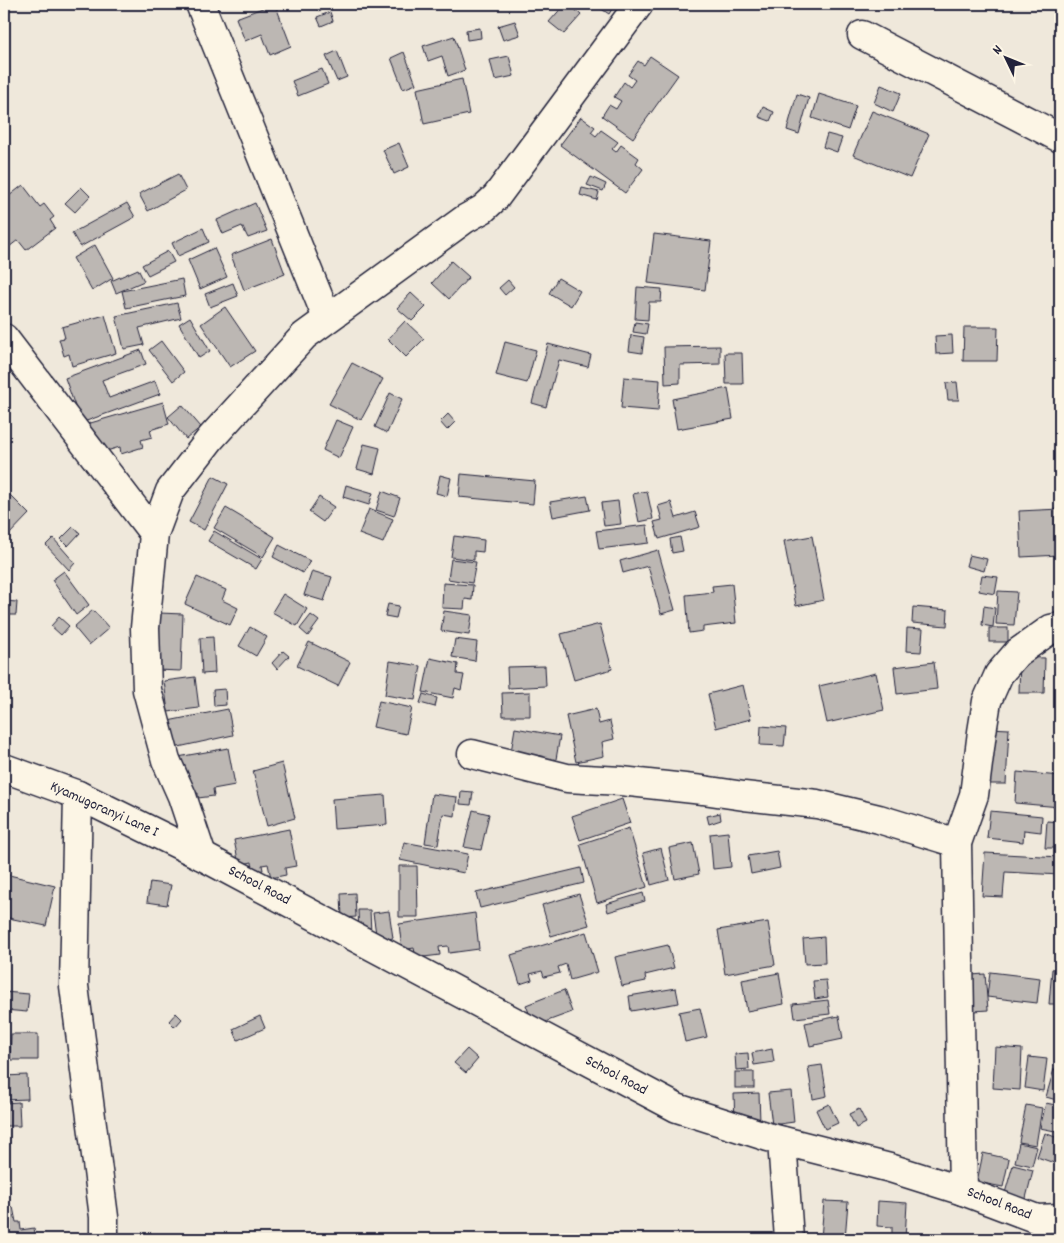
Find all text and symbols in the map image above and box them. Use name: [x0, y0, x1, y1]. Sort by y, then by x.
north arrow: [982, 32, 1032, 82]
text: N: [988, 41, 1008, 60]
street label: Kyamugoranyi Lane I: [46, 776, 162, 844]
street label: School Road: [224, 860, 294, 912]
street label: School Road: [581, 1050, 651, 1102]
street label: School Road: [963, 1182, 1035, 1226]

